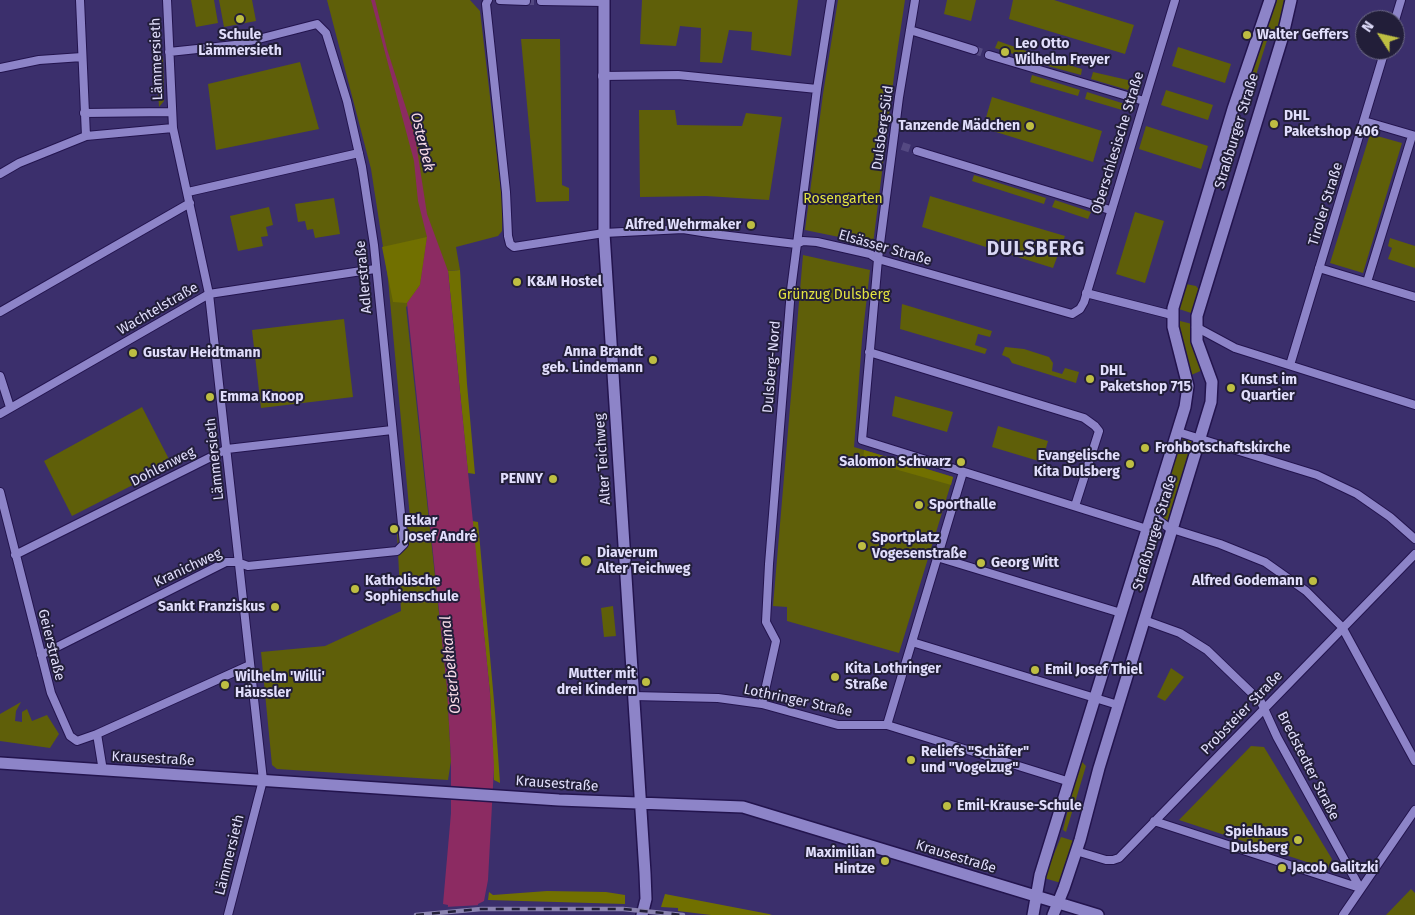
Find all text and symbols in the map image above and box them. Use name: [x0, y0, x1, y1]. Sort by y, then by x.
north arrow: [1355, 10, 1405, 60]
marker: Schule Lämmersieth: [234, 13, 246, 25]
street label: Lämmersieth: [147, 17, 167, 101]
text: N: [1358, 18, 1378, 35]
place label: Schule Lämmersieth: [198, 27, 282, 59]
place label: Walter Geffers: [1257, 27, 1348, 43]
marker: Walter Geffers: [1241, 29, 1253, 41]
place label: Leo Otto Wilhelm Freyer: [1015, 36, 1110, 68]
marker: Leo Otto Wilhelm Freyer: [999, 46, 1011, 58]
street label: Oberschlesische Straße: [1088, 70, 1148, 216]
street label: Straßburger Straße: [1211, 71, 1263, 191]
street label: Dulsberg-Süd: [869, 85, 897, 171]
place label: DHL Paketshop 406: [1284, 108, 1379, 140]
water label: Osterbek: [406, 111, 438, 173]
place label: Tanzende Mädchen: [898, 118, 1020, 134]
marker: DHL Paketshop 406: [1268, 118, 1280, 130]
marker: Tanzende Mädchen: [1024, 120, 1036, 132]
street label: Tiroler Straße: [1305, 160, 1347, 248]
park label: Rosengarten: [803, 191, 883, 207]
place label: Alfred Wehrmaker: [625, 217, 741, 233]
marker: Alfred Wehrmaker: [745, 219, 757, 231]
street label: Elsässer Straße: [836, 227, 934, 269]
district label: DULSBERG: [986, 239, 1086, 261]
street label: Adlerstraße: [352, 240, 376, 314]
place label: K&M Hostel: [527, 274, 602, 290]
marker: K&M Hostel: [511, 276, 523, 288]
street label: Wachtelstraße: [115, 279, 201, 339]
park label: Grünzug Dulsberg: [778, 287, 890, 303]
street label: Dulsberg-Nord: [760, 320, 784, 414]
place label: Anna Brandt geb. Lindemann: [542, 344, 643, 377]
place label: Gustav Heidtmann: [143, 345, 260, 361]
marker: Gustav Heidtmann: [127, 347, 139, 359]
marker: Anna Brandt geb. Lindemann: [647, 354, 659, 366]
place label: DHL Paketshop 715: [1100, 363, 1191, 396]
place label: Kunst im Quartier: [1241, 372, 1297, 404]
marker: DHL Paketshop 715: [1084, 373, 1096, 385]
marker: Kunst im Quartier: [1225, 382, 1237, 394]
place label: Emma Knoop: [220, 389, 304, 405]
marker: Emma Knoop: [204, 391, 216, 403]
street label: Alter Teichweg: [591, 413, 615, 505]
street label: Lämmersieth: [202, 417, 228, 501]
place label: Frohbotschaftskirche: [1155, 440, 1290, 456]
marker: Frohbotschaftskirche: [1139, 442, 1151, 454]
street label: Dohlenweg: [128, 444, 198, 490]
place label: Evangelische Kita Dulsberg: [1034, 448, 1120, 481]
place label: Salomon Schwarz: [839, 454, 951, 470]
marker: Salomon Schwarz: [955, 456, 967, 468]
marker: Evangelische Kita Dulsberg: [1124, 458, 1136, 470]
place label: PENNY: [500, 471, 543, 487]
marker: PENNY: [547, 473, 559, 485]
street label: Straßburger Straße: [1129, 473, 1181, 593]
place label: Sporthalle: [929, 497, 996, 513]
marker: Sporthalle: [913, 499, 925, 511]
place label: Etkar Josef André: [404, 513, 477, 546]
marker: Etkar Josef André: [388, 523, 400, 535]
place label: Sportplatz Vogesenstraße: [872, 530, 967, 562]
marker: Sportplatz Vogesenstraße: [856, 540, 868, 552]
street label: Kranichweg: [151, 545, 225, 591]
place label: Diaverum Alter Teichweg: [597, 545, 690, 578]
marker: Diaverum Alter Teichweg: [579, 554, 593, 568]
place label: Georg Witt: [991, 555, 1059, 571]
marker: Georg Witt: [975, 557, 987, 569]
place label: Katholische Sophienschule: [365, 573, 459, 606]
place label: Alfred Godemann: [1192, 573, 1303, 589]
marker: Alfred Godemann: [1307, 575, 1319, 587]
marker: Katholische Sophienschule: [349, 583, 361, 595]
place label: Sankt Franziskus: [158, 599, 265, 615]
marker: Sankt Franziskus: [269, 601, 281, 613]
street label: Geierstraße: [34, 607, 68, 683]
water label: Osterbekkanal: [437, 615, 465, 715]
place label: Kita Lothringer Straße: [845, 661, 941, 694]
place label: Emil Josef Thiel: [1045, 662, 1142, 678]
marker: Emil Josef Thiel: [1029, 664, 1041, 676]
place label: Mutter mit drei Kindern: [557, 666, 636, 699]
street label: Probsteier Straße: [1198, 668, 1286, 758]
place label: Wilhelm 'Willi' Häussler: [235, 669, 325, 702]
marker: Kita Lothringer Straße: [829, 671, 841, 683]
marker: Mutter mit drei Kindern: [640, 676, 652, 688]
marker: Wilhelm 'Willi' Häussler: [219, 679, 231, 691]
street label: Lothringer Straße: [742, 681, 854, 721]
street label: Bredstedter Straße: [1273, 709, 1343, 823]
place label: Reliefs "Schäfer" und "Vogelzug": [921, 744, 1029, 776]
street label: Krausestraße: [111, 748, 195, 770]
marker: Reliefs "Schäfer" und "Vogelzug": [905, 754, 917, 766]
street label: Krausestraße: [515, 773, 599, 795]
place label: Emil-Krause-Schule: [957, 798, 1082, 814]
marker: Emil-Krause-Schule: [941, 800, 953, 812]
street label: Lämmersieth: [212, 813, 248, 897]
place label: Spielhaus Dulsberg: [1225, 824, 1288, 856]
marker: Spielhaus Dulsberg: [1292, 834, 1304, 846]
street label: Krausestraße: [914, 837, 998, 877]
place label: Maximilian Hintze: [806, 845, 875, 878]
marker: Maximilian Hintze: [879, 855, 891, 867]
place label: Jacob Galitzki: [1292, 860, 1379, 876]
marker: Jacob Galitzki: [1276, 862, 1288, 874]

